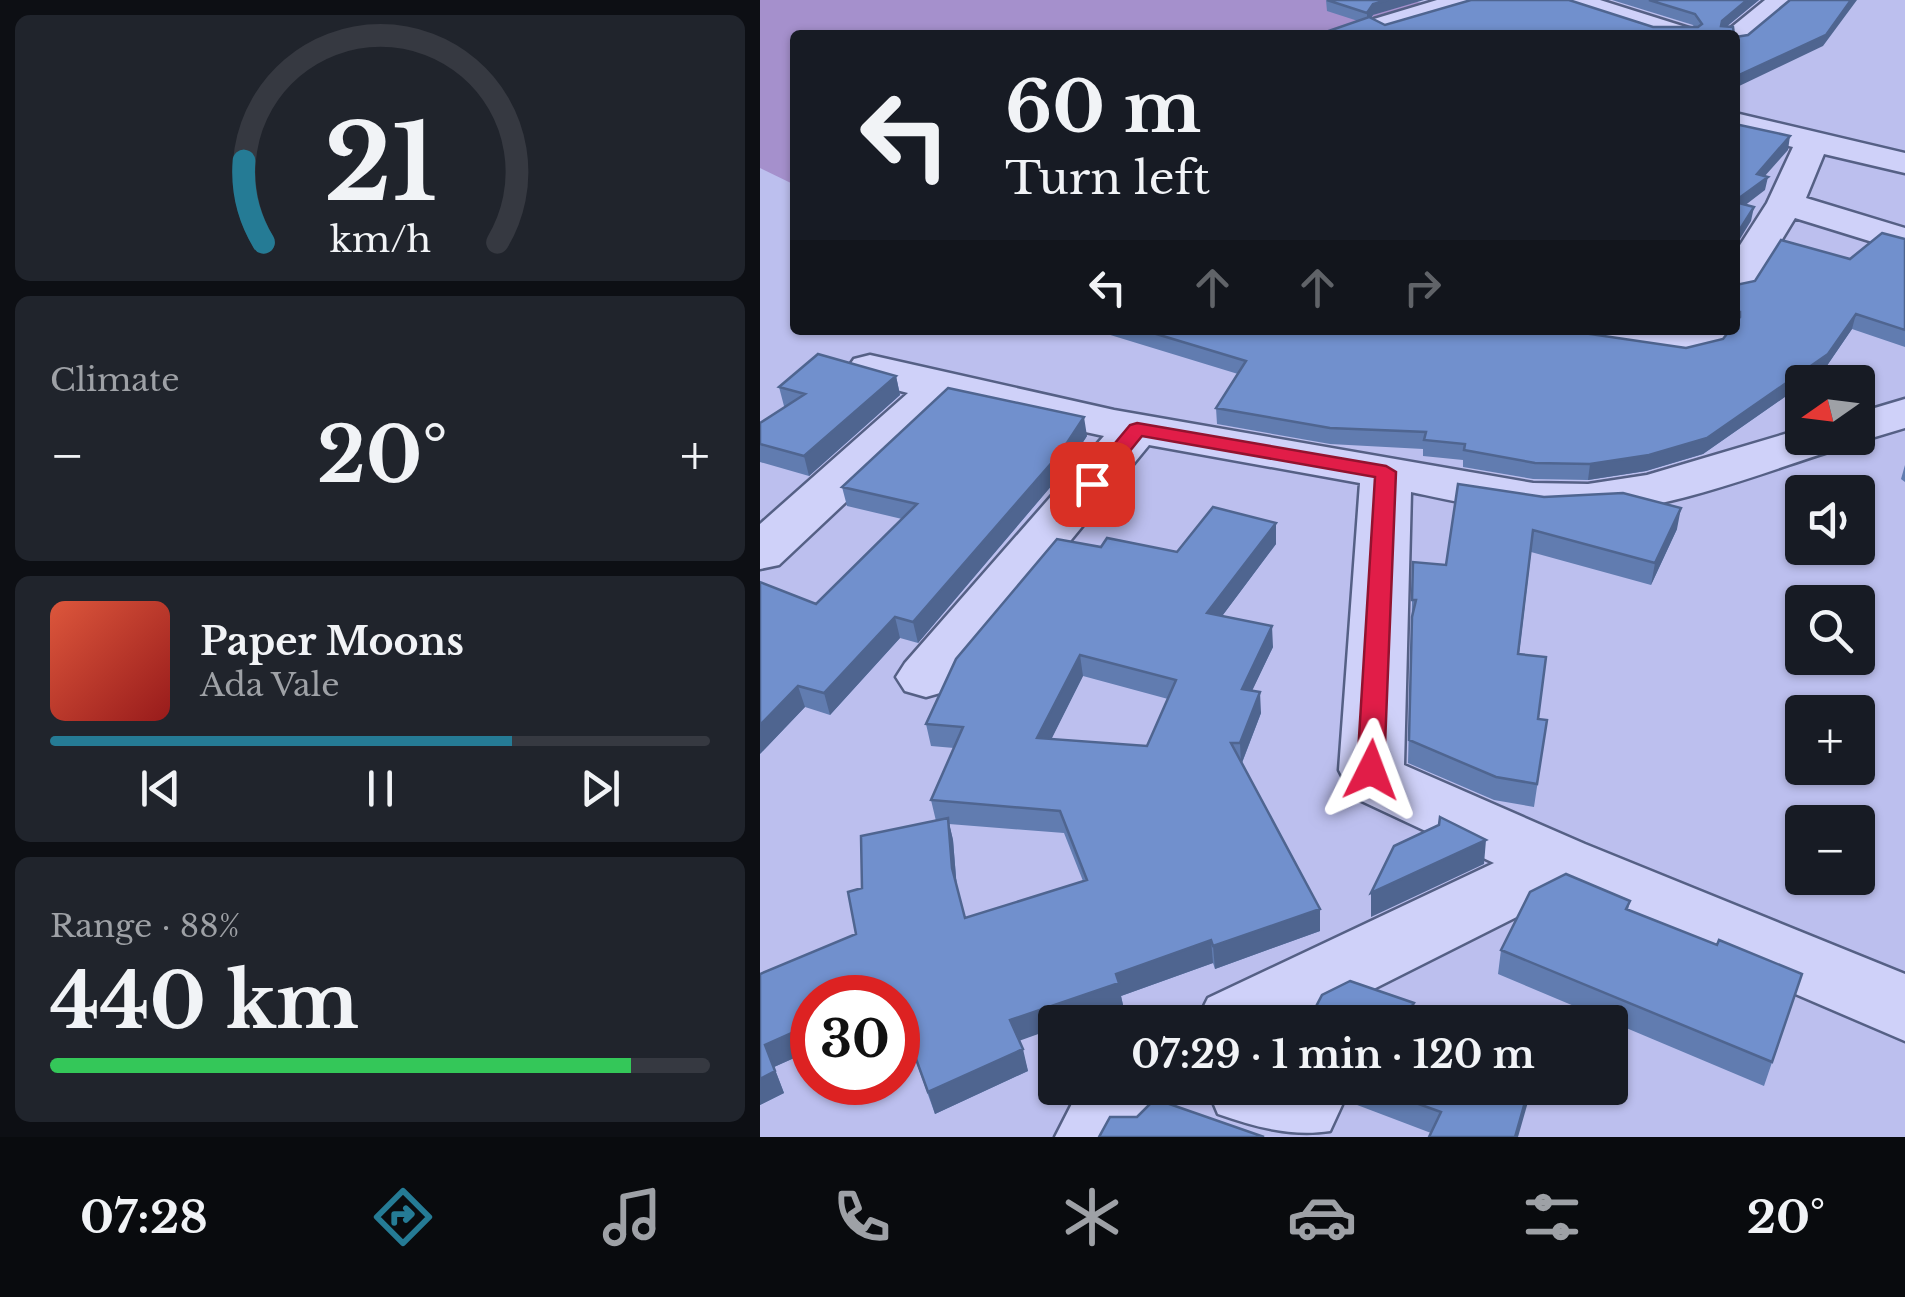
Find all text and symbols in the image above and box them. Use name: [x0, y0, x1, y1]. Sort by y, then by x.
text: 60 m: [1005, 64, 1201, 151]
icon: left: [840, 70, 970, 200]
text: 21: [323, 99, 437, 228]
text: Turn left: [1005, 150, 1210, 206]
text: km/h: [329, 217, 431, 262]
icon: left: [1080, 260, 1135, 315]
icon: ahead: [1185, 260, 1240, 315]
icon: ahead: [1290, 260, 1345, 315]
icon: right: [1395, 260, 1450, 315]
text: Climate: [50, 360, 179, 400]
north arrow: [1785, 365, 1875, 455]
map controls: [1785, 365, 1875, 895]
text: 20°: [317, 409, 448, 502]
text: −: [50, 422, 85, 490]
text: +: [680, 422, 710, 490]
pin: [1050, 442, 1135, 527]
icon: arrive: [1065, 457, 1120, 512]
button: sound: [1785, 475, 1875, 565]
button: search: [1785, 585, 1875, 675]
text: Paper Moons: [200, 618, 464, 665]
text: Ada Vale: [200, 665, 340, 705]
button: +: [1785, 695, 1875, 785]
position arrow: [1319, 718, 1423, 822]
icon: previous: [133, 761, 188, 816]
icon: pause: [353, 761, 408, 816]
icon: next: [573, 761, 628, 816]
button: −: [1785, 805, 1875, 895]
text: Range · 88%: [50, 906, 240, 946]
text: 440 km: [50, 955, 359, 1048]
speed limit sign: 30: [790, 975, 920, 1105]
text: 07:29 · 1 min · 120 m: [1131, 1031, 1535, 1078]
icon: directions: [368, 1182, 438, 1252]
icon: music: [597, 1182, 667, 1252]
icon: phone: [827, 1182, 897, 1252]
icon: climate: [1057, 1182, 1127, 1252]
icon: car: [1287, 1182, 1357, 1252]
icon: filters: [1517, 1182, 1587, 1252]
text: 07:28: [80, 1189, 208, 1245]
text: 20°: [1747, 1189, 1825, 1245]

